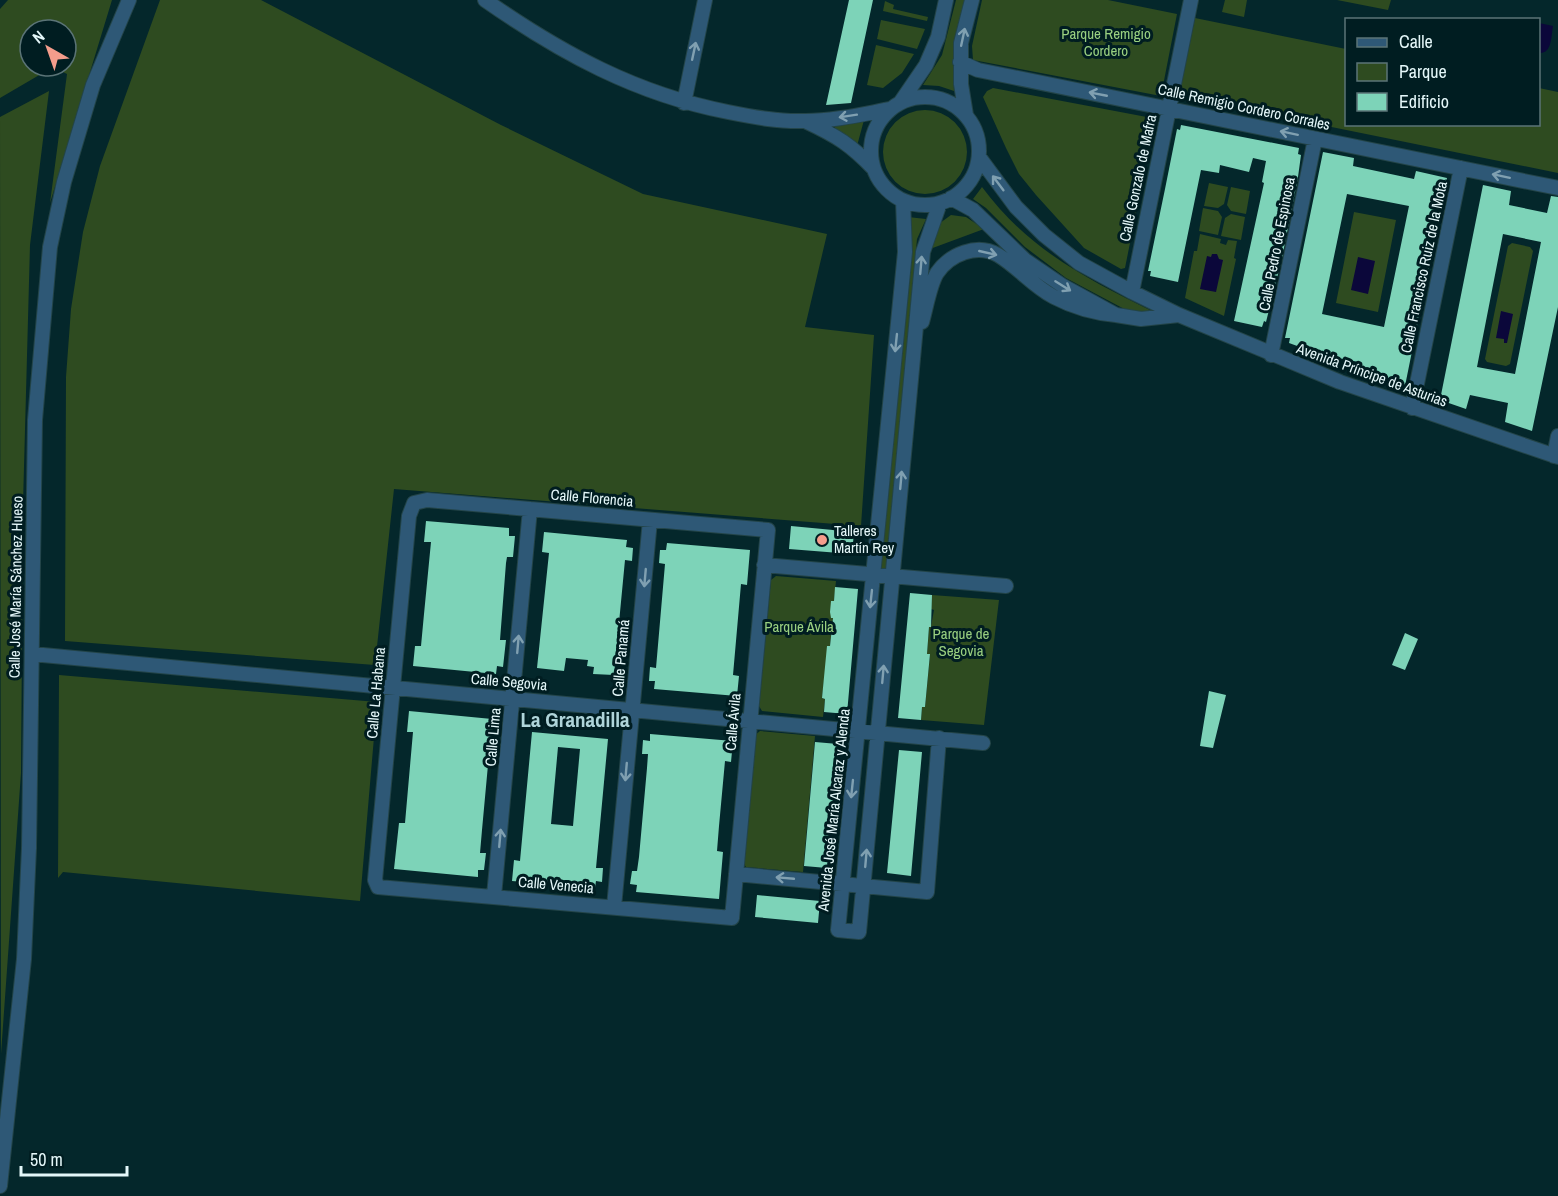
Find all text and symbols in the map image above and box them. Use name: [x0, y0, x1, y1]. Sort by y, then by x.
north arrow: [18, 18, 78, 78]
legend: [1345, 18, 1540, 126]
park label: Parque Remigio Cordero: [1061, 23, 1151, 61]
text: N: [28, 25, 49, 48]
one-way arrow: [958, 27, 969, 47]
text: Calle: [1399, 29, 1433, 54]
one-way arrow: [689, 42, 700, 61]
text: Parque: [1399, 59, 1447, 84]
street label: Calle Remigio Cordero Corrales: [1156, 78, 1332, 135]
one-way arrow: [1089, 88, 1108, 99]
text: Edificio: [1399, 89, 1449, 114]
one-way arrow: [839, 111, 859, 122]
street label: Calle Gonzalo de Mafra: [1114, 112, 1161, 243]
one-way arrow: [1280, 127, 1299, 138]
one-way arrow: [1491, 170, 1511, 181]
street label: Calle Pedro de Espinosa: [1253, 175, 1300, 313]
one-way arrow: [992, 176, 1005, 192]
street label: Calle Francisco Ruiz de la Mota: [1395, 179, 1452, 355]
one-way arrow: [978, 248, 997, 259]
one-way arrow: [916, 256, 927, 276]
one-way arrow: [1054, 280, 1071, 292]
one-way arrow: [890, 332, 901, 352]
street label: Avenida Príncipe de Asturias: [1293, 337, 1451, 412]
one-way arrow: [896, 471, 907, 491]
street label: Calle Florencia: [550, 483, 634, 512]
street label: Calle José María Sánchez Hueso: [3, 495, 28, 678]
place label: Talleres Martín Rey: [834, 520, 895, 558]
marker: Talleres Martín Rey: [815, 533, 829, 547]
one-way arrow: [639, 568, 650, 588]
one-way arrow: [865, 589, 876, 609]
park label: Parque Ávila: [764, 616, 834, 637]
street label: Calle Panamá: [607, 618, 634, 697]
park label: Parque de Segovia: [933, 623, 990, 661]
one-way arrow: [513, 635, 524, 655]
street label: Calle La Habana: [361, 646, 390, 740]
one-way arrow: [878, 665, 889, 685]
street label: Calle Segovia: [470, 668, 548, 695]
street label: Calle Ávila: [720, 692, 745, 752]
district label: La Granadilla: [520, 705, 630, 734]
street label: Calle Lima: [479, 707, 506, 767]
street label: Avenida José María Alcaraz y Alenda: [812, 707, 855, 913]
one-way arrow: [621, 762, 632, 782]
one-way arrow: [846, 779, 857, 798]
one-way arrow: [495, 829, 506, 849]
one-way arrow: [861, 849, 872, 869]
street label: Calle Venecia: [517, 871, 595, 898]
one-way arrow: [776, 872, 795, 883]
scale bar: [21, 1139, 128, 1177]
text: 50 m: [30, 1147, 63, 1172]

